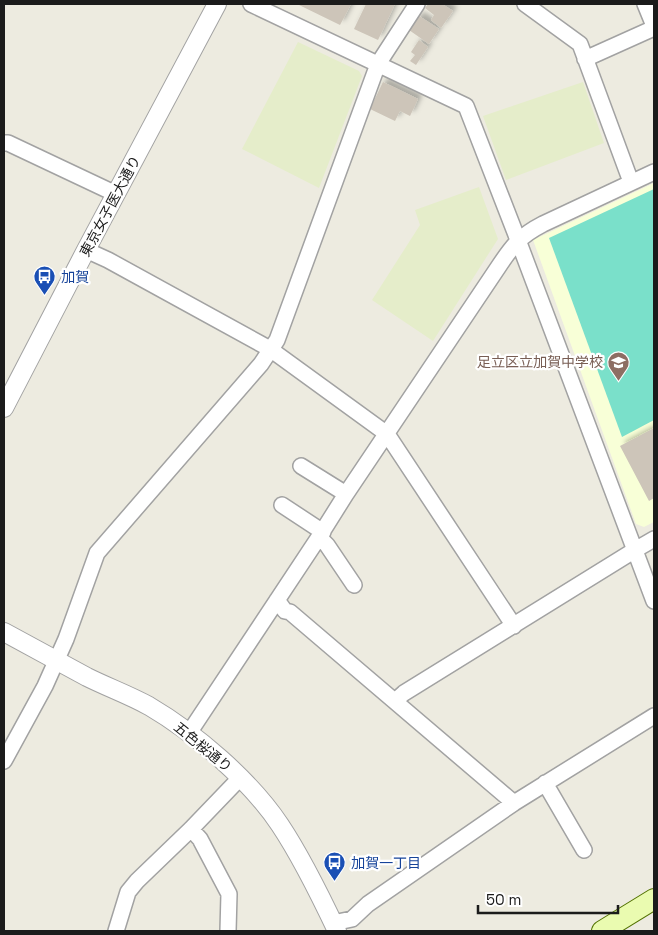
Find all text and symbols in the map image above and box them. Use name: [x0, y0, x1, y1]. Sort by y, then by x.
street label: 東京女子医大通り: [76, 152, 144, 260]
bus stop icon: 加賀: [33, 265, 57, 296]
place label: 加賀: [61, 268, 89, 286]
school or university icon: 足立区立加賀中学校: [607, 350, 631, 381]
place label: 足立区立加賀中学校: [477, 353, 603, 371]
street label: 五色桜通り: [170, 718, 236, 776]
bus stop icon: 加賀一丁目: [323, 851, 347, 882]
place label: 加賀一丁目: [351, 854, 421, 872]
scale bar: [478, 882, 618, 914]
text: 50 m: [486, 890, 521, 909]

